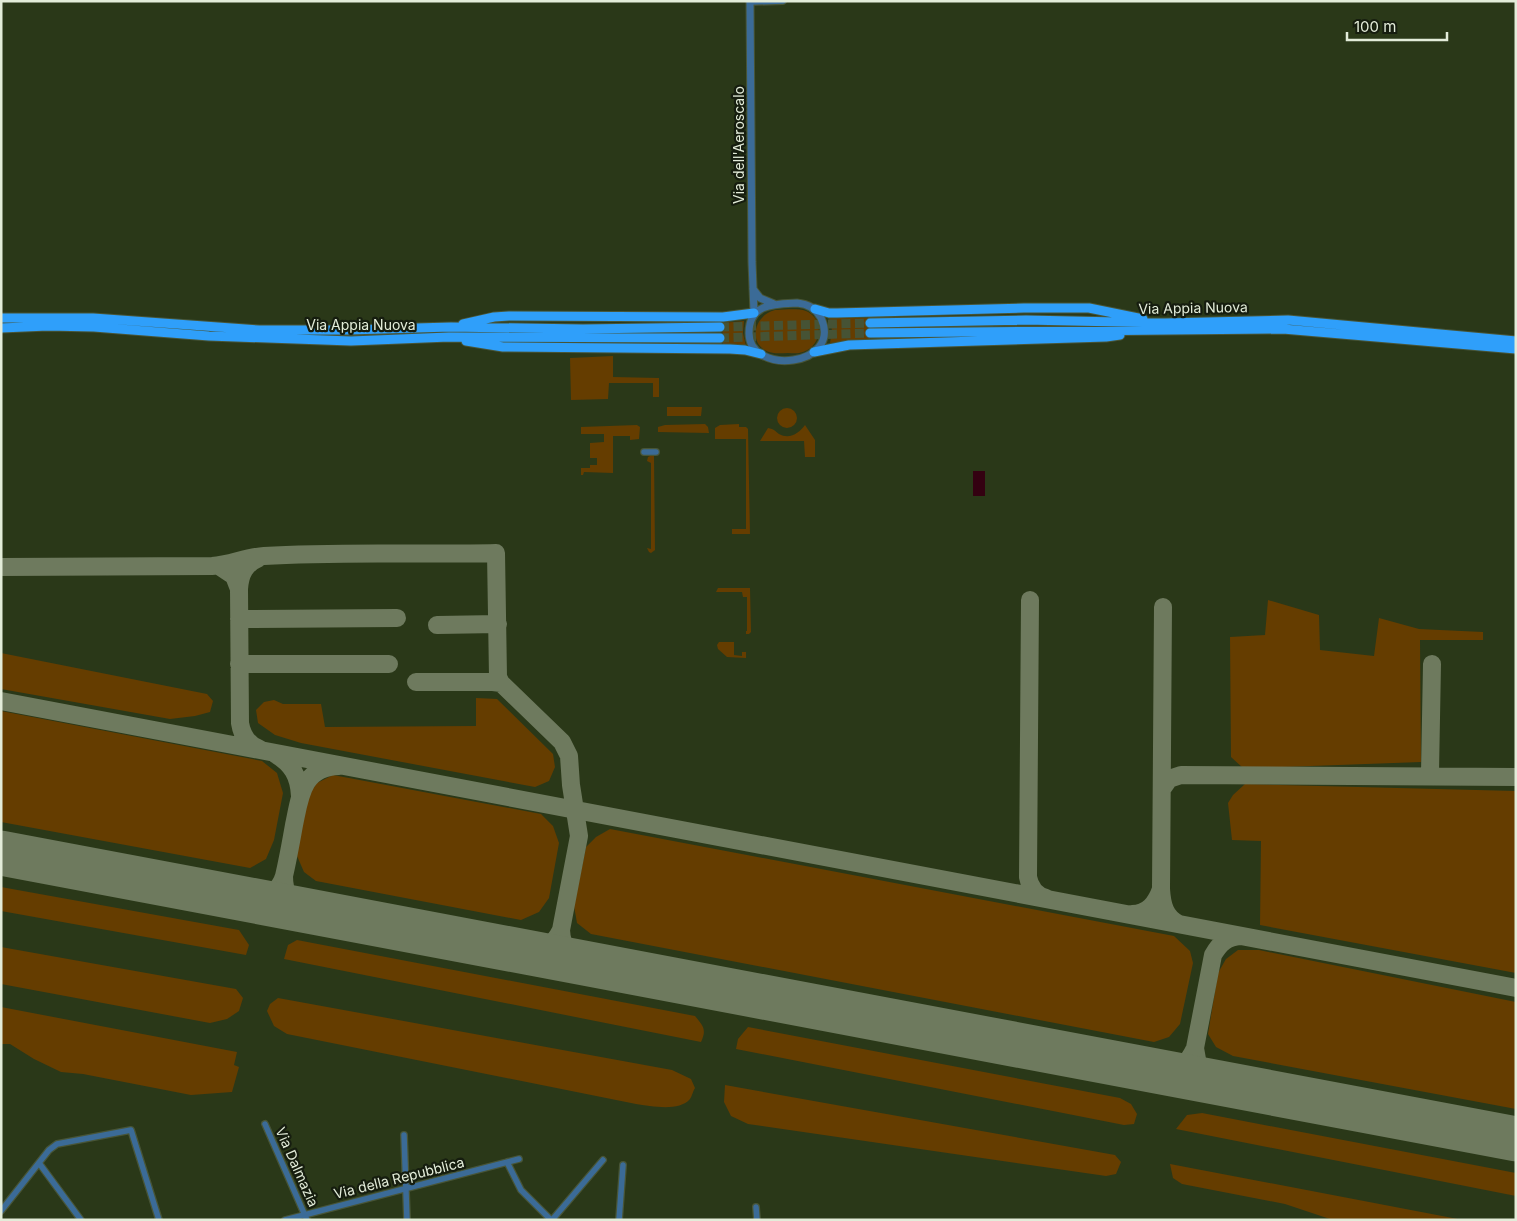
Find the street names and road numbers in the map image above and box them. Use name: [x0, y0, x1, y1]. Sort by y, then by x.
street label: Via dell'Aeroscalo: [730, 86, 747, 204]
street label: Via Appia Nuova: [1138, 298, 1248, 317]
street label: Via Appia Nuova: [306, 316, 416, 333]
street label: Via Dalmazia: [272, 1124, 323, 1209]
street label: Via della Repubblica: [332, 1153, 466, 1202]

